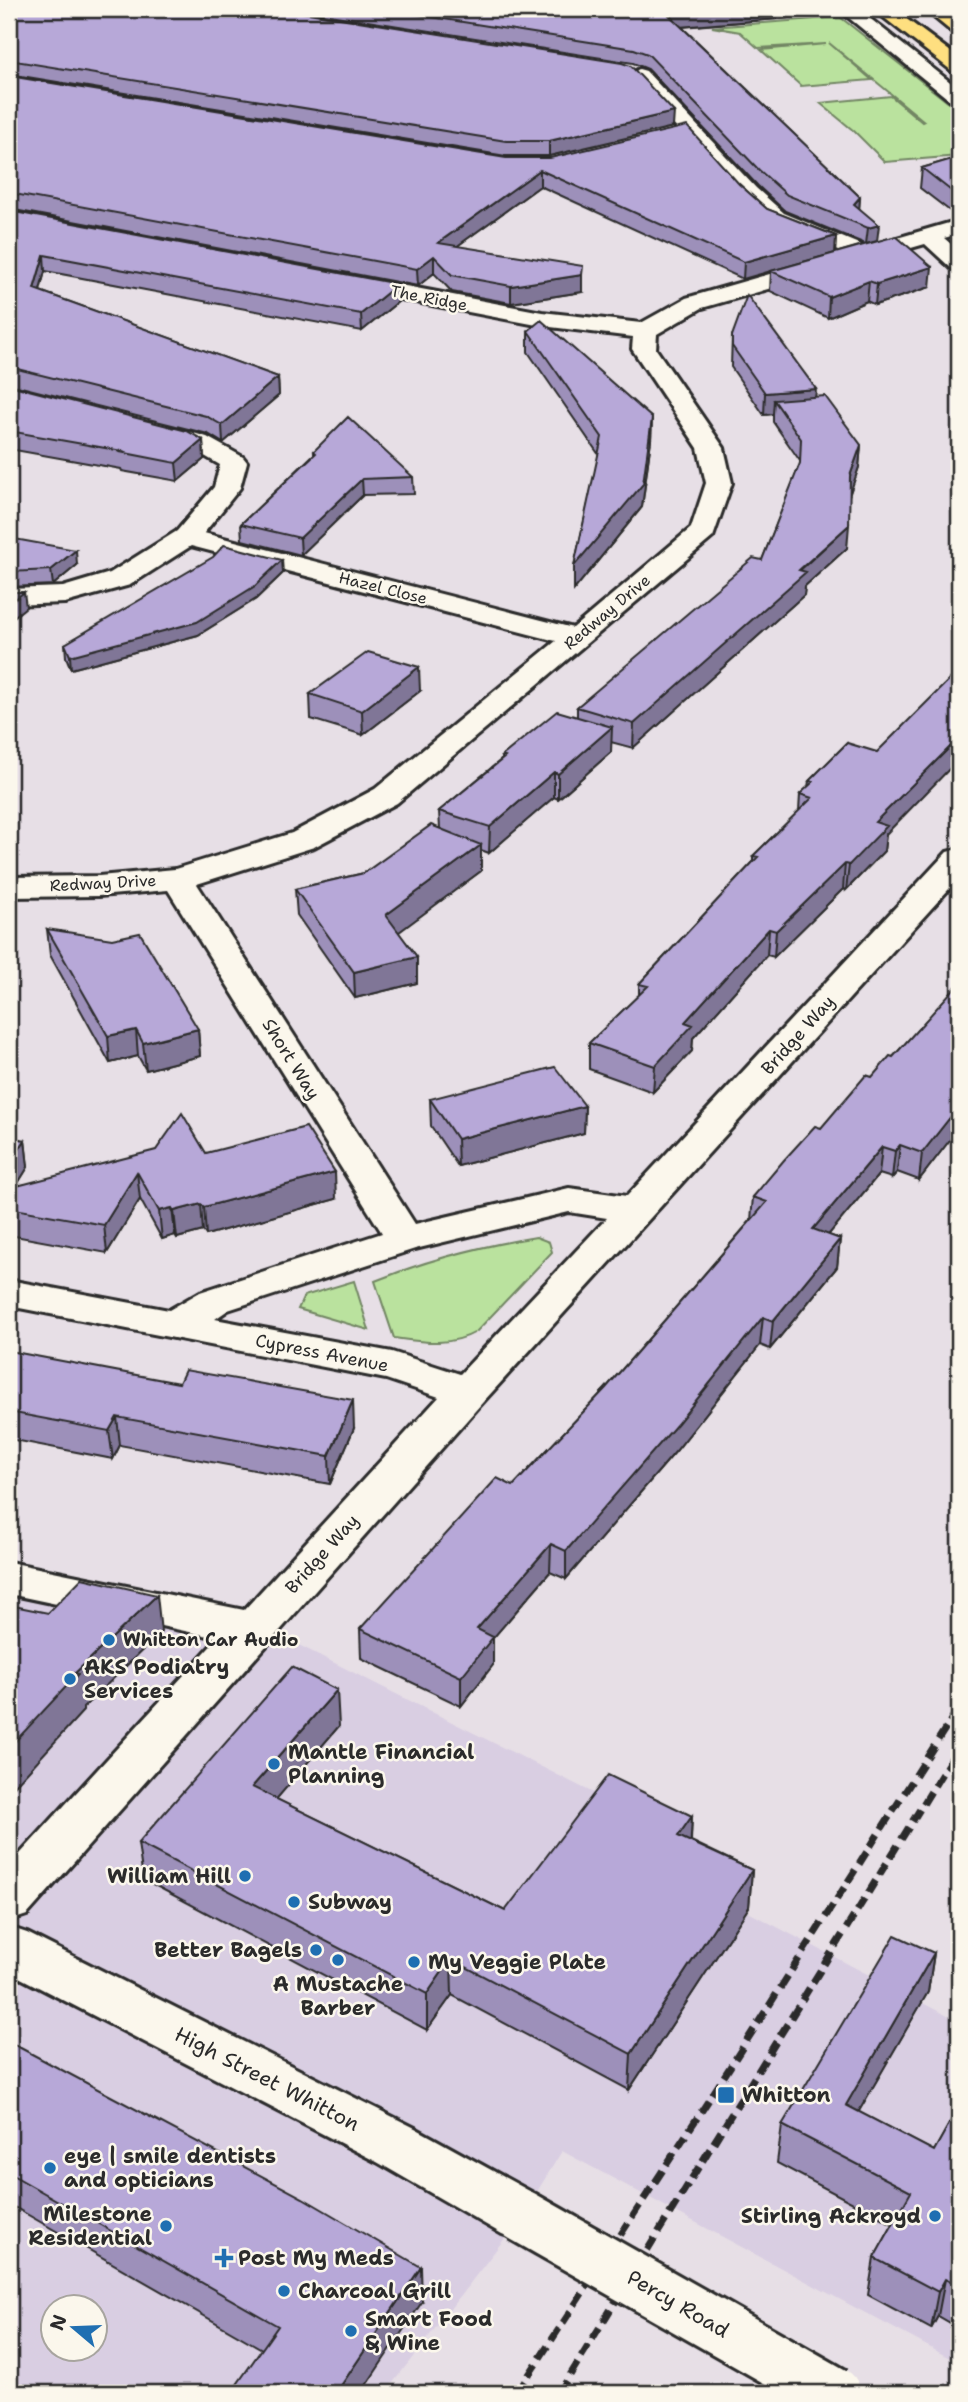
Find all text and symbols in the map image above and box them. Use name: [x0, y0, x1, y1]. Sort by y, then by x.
street label: The Ridge: [389, 280, 469, 316]
street label: Hazel Close: [337, 567, 429, 609]
street label: Redway Drive: [559, 570, 655, 654]
street label: Redway Drive: [49, 870, 157, 896]
street label: Bridge Way: [756, 990, 840, 1080]
street label: Short Way: [257, 1014, 325, 1104]
street label: Cypress Avenue: [253, 1328, 391, 1378]
street label: Bridge Way: [280, 1509, 364, 1599]
place label: Whitton Car Audio: [123, 1628, 298, 1652]
marker: Whitton Car Audio: [101, 1632, 117, 1648]
place label: AKS Podiatry Services: [84, 1653, 229, 1705]
marker: AKS Podiatry Services: [62, 1671, 78, 1687]
place label: Mantle Financial Planning: [288, 1738, 474, 1790]
marker: Mantle Financial Planning: [266, 1756, 282, 1772]
place label: William Hill: [107, 1862, 231, 1890]
marker: William Hill: [237, 1868, 253, 1884]
place label: Subway: [308, 1888, 392, 1916]
marker: Subway: [286, 1894, 302, 1910]
place label: Better Bagels: [154, 1936, 302, 1964]
marker: Better Bagels: [308, 1942, 324, 1958]
place label: My Veggie Plate: [428, 1948, 606, 1976]
marker: A Mustache Barber: [330, 1952, 346, 1968]
marker: My Veggie Plate: [406, 1954, 422, 1970]
place label: A Mustache Barber: [273, 1970, 403, 2022]
street label: High Street Whitton: [170, 2020, 364, 2138]
place label: Whitton: [742, 2081, 831, 2109]
marker: Whitton: [716, 2085, 736, 2105]
place label: eye | smile dentists and opticians: [64, 2142, 276, 2194]
marker: eye | smile dentists and opticians: [42, 2160, 58, 2176]
place label: Milestone Residential: [28, 2200, 152, 2252]
place label: Stirling Ackroyd: [741, 2202, 921, 2230]
marker: Stirling Ackroyd: [927, 2208, 943, 2224]
marker: Milestone Residential: [158, 2218, 174, 2234]
place label: Post My Meds: [238, 2244, 394, 2272]
marker: Post My Meds: [216, 2250, 232, 2266]
street label: Percy Road: [622, 2263, 734, 2345]
place label: Charcoal Grill: [298, 2277, 451, 2305]
marker: Charcoal Grill: [276, 2283, 292, 2299]
north arrow: [38, 2294, 108, 2364]
place label: Smart Food & Wine: [365, 2305, 492, 2357]
text: N: [44, 2311, 73, 2334]
marker: Smart Food & Wine: [343, 2323, 359, 2339]

